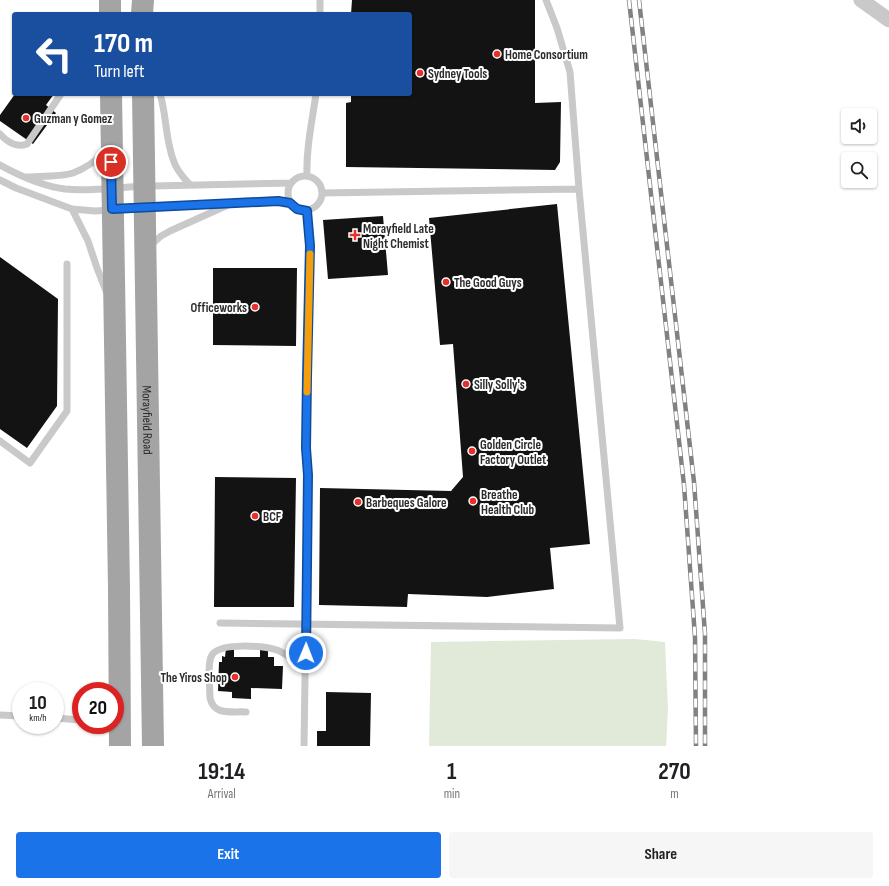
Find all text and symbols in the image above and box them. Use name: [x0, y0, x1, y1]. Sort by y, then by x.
text: 170 m: [94, 27, 153, 60]
icon: left: [28, 28, 80, 80]
place label: Home Consortium: [505, 47, 588, 63]
marker: Home Consortium: [492, 49, 502, 59]
text: Turn left: [94, 61, 145, 82]
place label: Sydney Tools: [428, 66, 487, 82]
marker: Sydney Tools: [415, 68, 425, 78]
map controls: [841, 108, 877, 188]
button: sound: [841, 108, 877, 144]
place label: Guzman y Gomez: [34, 111, 112, 127]
marker: Guzman y Gomez: [21, 113, 31, 123]
pin: [94, 145, 128, 179]
icon: arrive: [100, 151, 122, 173]
button: search: [841, 152, 877, 188]
place label: Morayfield Late Night Chemist: [363, 221, 434, 252]
marker: Morayfield Late Night Chemist: [350, 230, 360, 240]
place label: The Good Guys: [454, 275, 522, 291]
marker: The Good Guys: [441, 277, 451, 287]
place label: Officeworks: [191, 300, 247, 316]
marker: Officeworks: [250, 302, 260, 312]
place label: Silly Solly's: [474, 377, 525, 393]
marker: Silly Solly's: [461, 379, 471, 389]
street label: Morayfield Road: [138, 385, 156, 455]
place label: Golden Circle Factory Outlet: [480, 437, 547, 468]
marker: Golden Circle Factory Outlet: [467, 446, 477, 456]
place label: Breathe Health Club: [481, 487, 535, 518]
place label: Barbeques Galore: [366, 495, 447, 511]
marker: Breathe Health Club: [468, 496, 478, 506]
marker: Barbeques Galore: [353, 497, 363, 507]
place label: BCF: [263, 509, 282, 525]
marker: BCF: [250, 511, 260, 521]
position arrow: [285, 632, 327, 674]
place label: The Yiros Shop: [160, 670, 227, 686]
marker: The Yiros Shop: [230, 672, 240, 682]
speed limit sign: 20: [72, 682, 124, 734]
text: 10: [29, 691, 47, 715]
text: km/h: [29, 712, 47, 724]
text: 19:14: [198, 757, 245, 786]
text: 1: [447, 757, 457, 786]
text: 270: [658, 757, 691, 786]
text: Arrival: [208, 786, 236, 802]
text: min: [444, 786, 460, 802]
text: m: [670, 786, 679, 802]
button: Exit: [16, 832, 441, 878]
button: Share: [449, 832, 873, 878]

